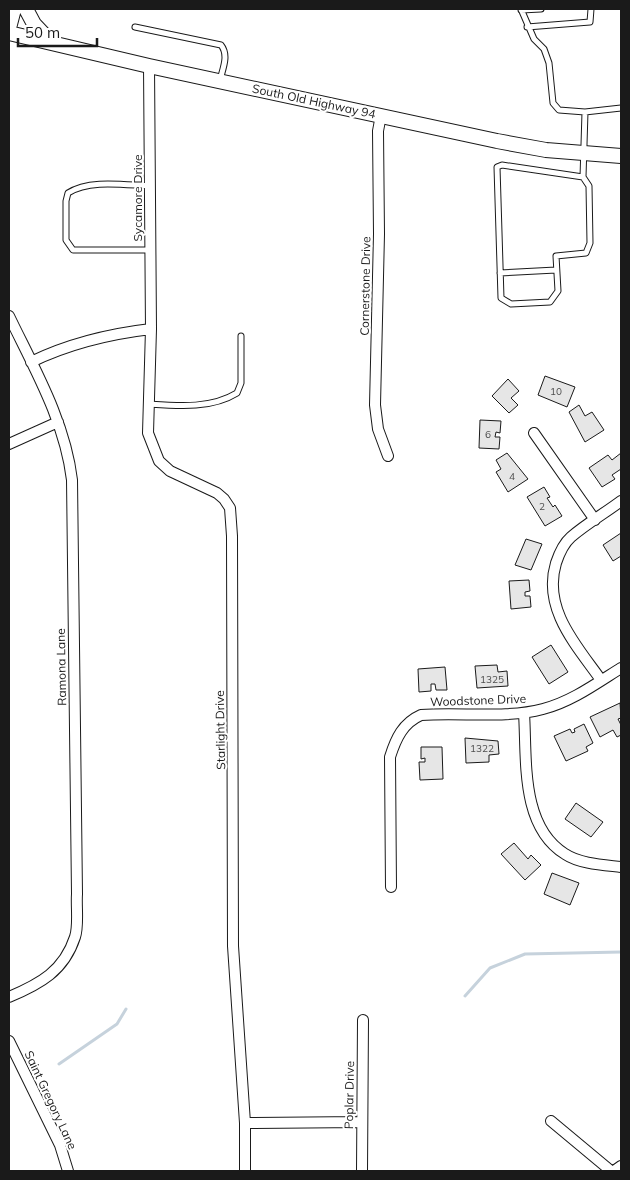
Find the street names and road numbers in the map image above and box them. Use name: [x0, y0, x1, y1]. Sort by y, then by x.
street label: South Old Highway 94: [251, 81, 377, 121]
street label: Sycamore Drive: [130, 154, 145, 242]
street label: Cornerstone Drive: [357, 236, 373, 336]
street label: Ramona Lane: [53, 628, 69, 706]
street label: Starlight Drive: [212, 690, 228, 770]
street label: Woodstone Drive: [430, 691, 526, 709]
street label: Saint Gregory Lane: [22, 1048, 80, 1152]
street label: Poplar Drive: [341, 1061, 357, 1129]

